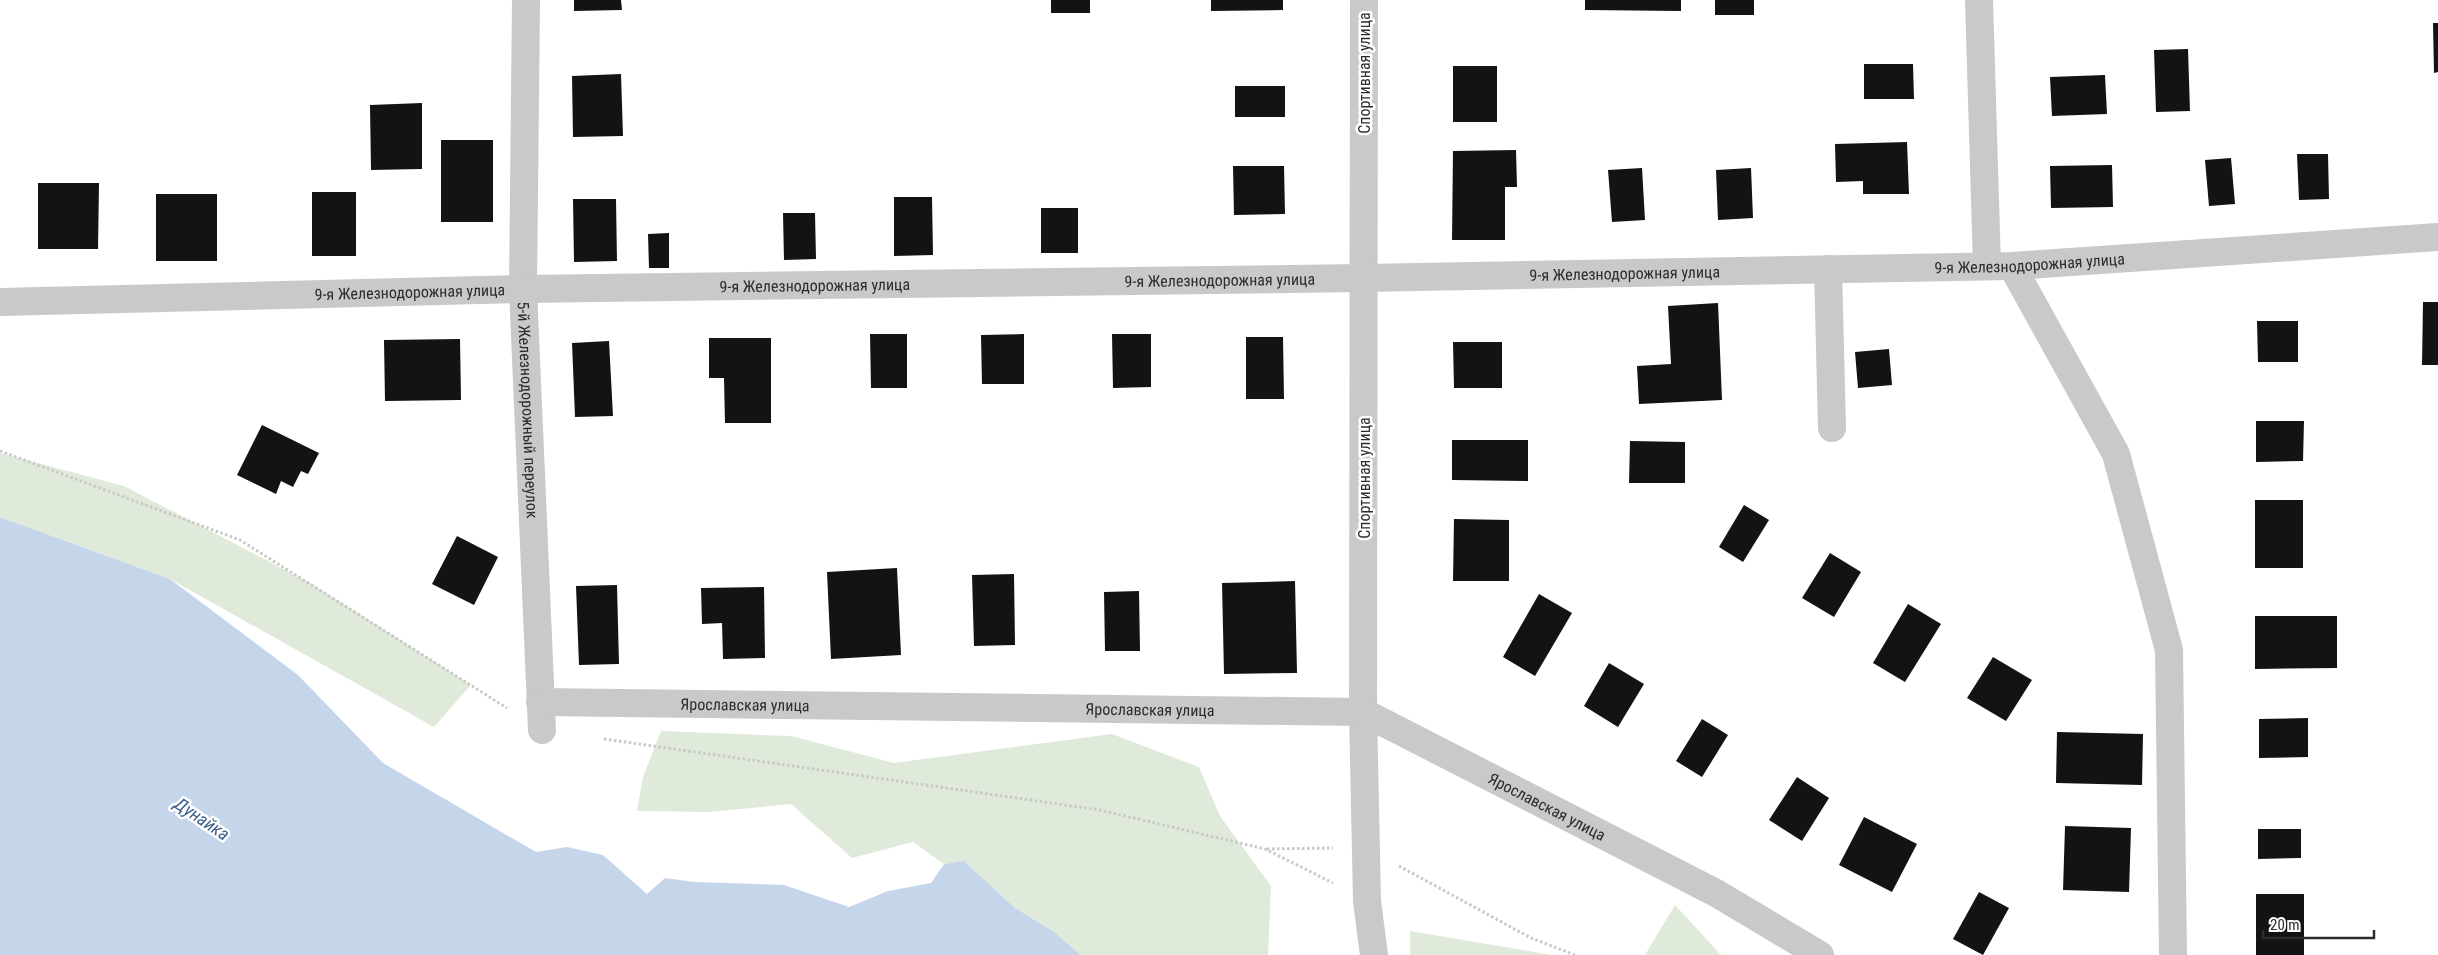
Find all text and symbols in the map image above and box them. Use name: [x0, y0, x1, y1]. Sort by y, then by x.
street label: Спортивная улица: [1355, 12, 1374, 134]
street label: 9-я Железнодорожная улица: [1934, 249, 2125, 277]
street label: 9-я Железнодорожная улица: [1529, 262, 1720, 285]
street label: 9-я Железнодорожная улица: [1124, 270, 1315, 291]
street label: 9-я Железнодорожная улица: [719, 275, 910, 296]
street label: 9-я Железнодорожная улица: [314, 280, 505, 304]
street label: 5-й Железнодорожный переулок: [514, 301, 542, 519]
street label: Спортивная улица: [1355, 417, 1374, 539]
street label: Ярославская улица: [680, 695, 810, 715]
street label: Ярославская улица: [1085, 700, 1215, 720]
street label: Ярославская улица: [1485, 769, 1609, 845]
water label: Дунайка: [170, 792, 234, 845]
scale bar: [2263, 908, 2374, 940]
text: 20 m: [2270, 916, 2300, 934]

